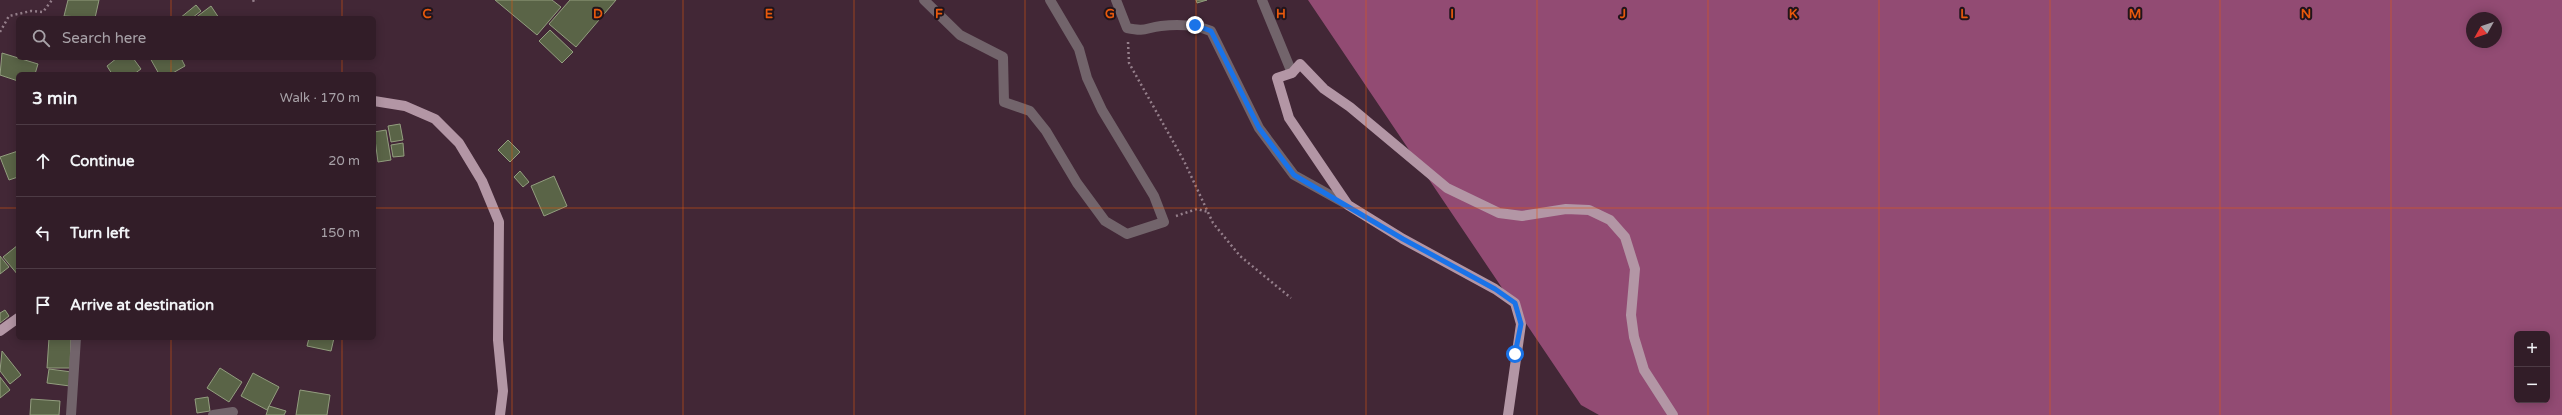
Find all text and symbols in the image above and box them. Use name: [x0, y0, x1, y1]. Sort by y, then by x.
text: C: [422, 6, 432, 22]
text: D: [593, 6, 603, 22]
text: E: [765, 6, 773, 22]
text: F: [935, 6, 943, 22]
text: G: [1105, 6, 1115, 22]
text: H: [1276, 6, 1286, 22]
text: I: [1450, 6, 1454, 22]
text: J: [1619, 6, 1626, 22]
text: K: [1789, 6, 1798, 22]
text: L: [1960, 6, 1968, 22]
text: M: [2129, 6, 2141, 22]
text: N: [2301, 6, 2311, 22]
north arrow: [2466, 12, 2502, 48]
search box: [16, 16, 376, 60]
route end: [1186, 16, 1204, 34]
icon: search: [30, 27, 52, 49]
text: Search here: [62, 29, 146, 47]
text: 3 min: [32, 88, 77, 109]
text: Walk · 170 m: [280, 90, 360, 106]
icon: ahead: [32, 150, 54, 172]
text: Continue: [70, 152, 134, 170]
text: 20 m: [328, 153, 360, 169]
icon: left: [32, 222, 54, 244]
text: Turn left: [70, 224, 130, 242]
text: 150 m: [320, 225, 360, 241]
icon: arrive: [32, 294, 54, 316]
text: Arrive at destination: [70, 296, 214, 314]
map controls: [2514, 331, 2550, 403]
button: +: [2514, 331, 2550, 367]
route start: [1506, 345, 1524, 363]
button: −: [2514, 367, 2550, 403]

